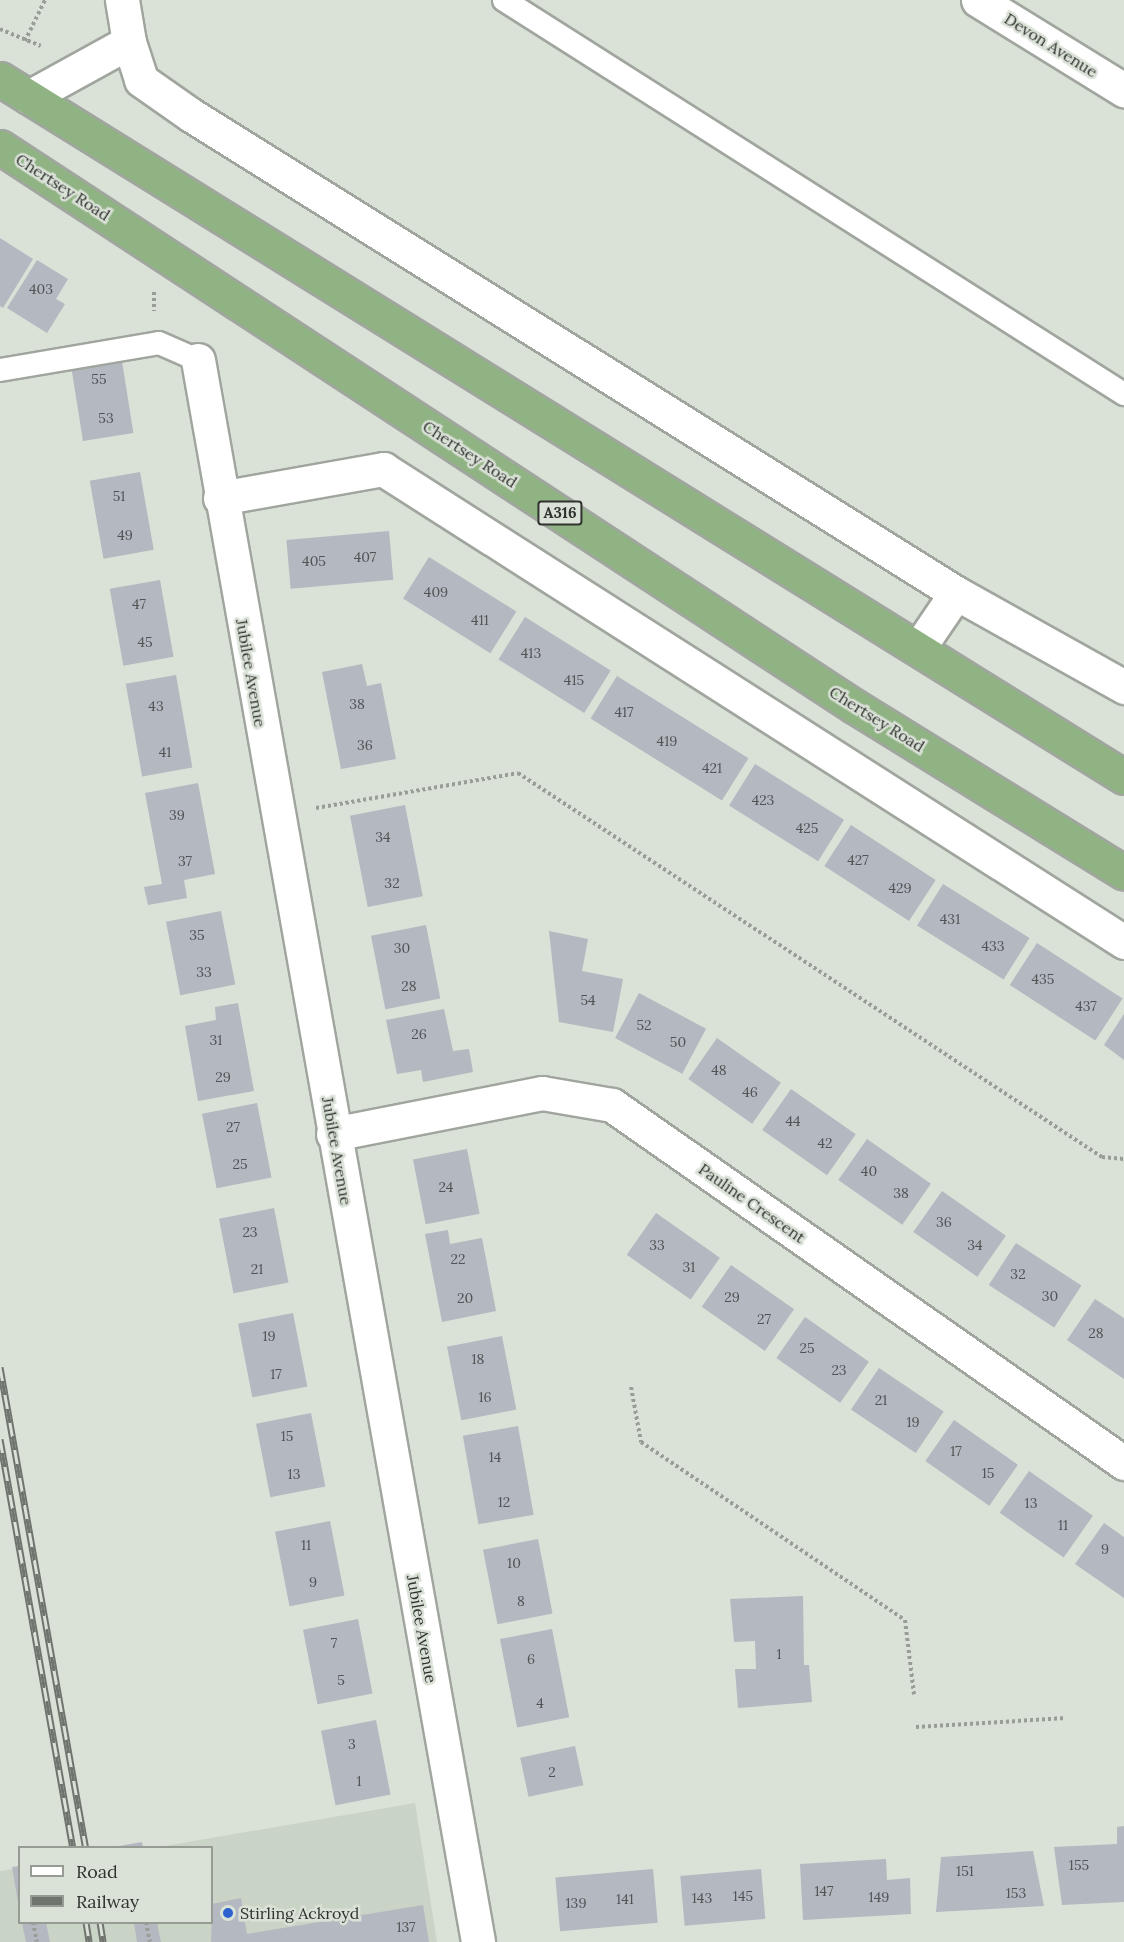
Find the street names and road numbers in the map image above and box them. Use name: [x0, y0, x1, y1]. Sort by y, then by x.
street label: Devon Avenue: [1001, 9, 1101, 81]
street label: Chertsey Road: [12, 149, 114, 225]
street label: Chertsey Road: [419, 416, 521, 492]
road number: A316: [536, 501, 584, 525]
street label: Jubilee Avenue: [232, 617, 270, 729]
street label: Chertsey Road: [826, 682, 928, 756]
street label: Jubilee Avenue: [318, 1095, 356, 1207]
street label: Pauline Crescent: [695, 1159, 809, 1247]
street label: Jubilee Avenue: [403, 1573, 441, 1685]

